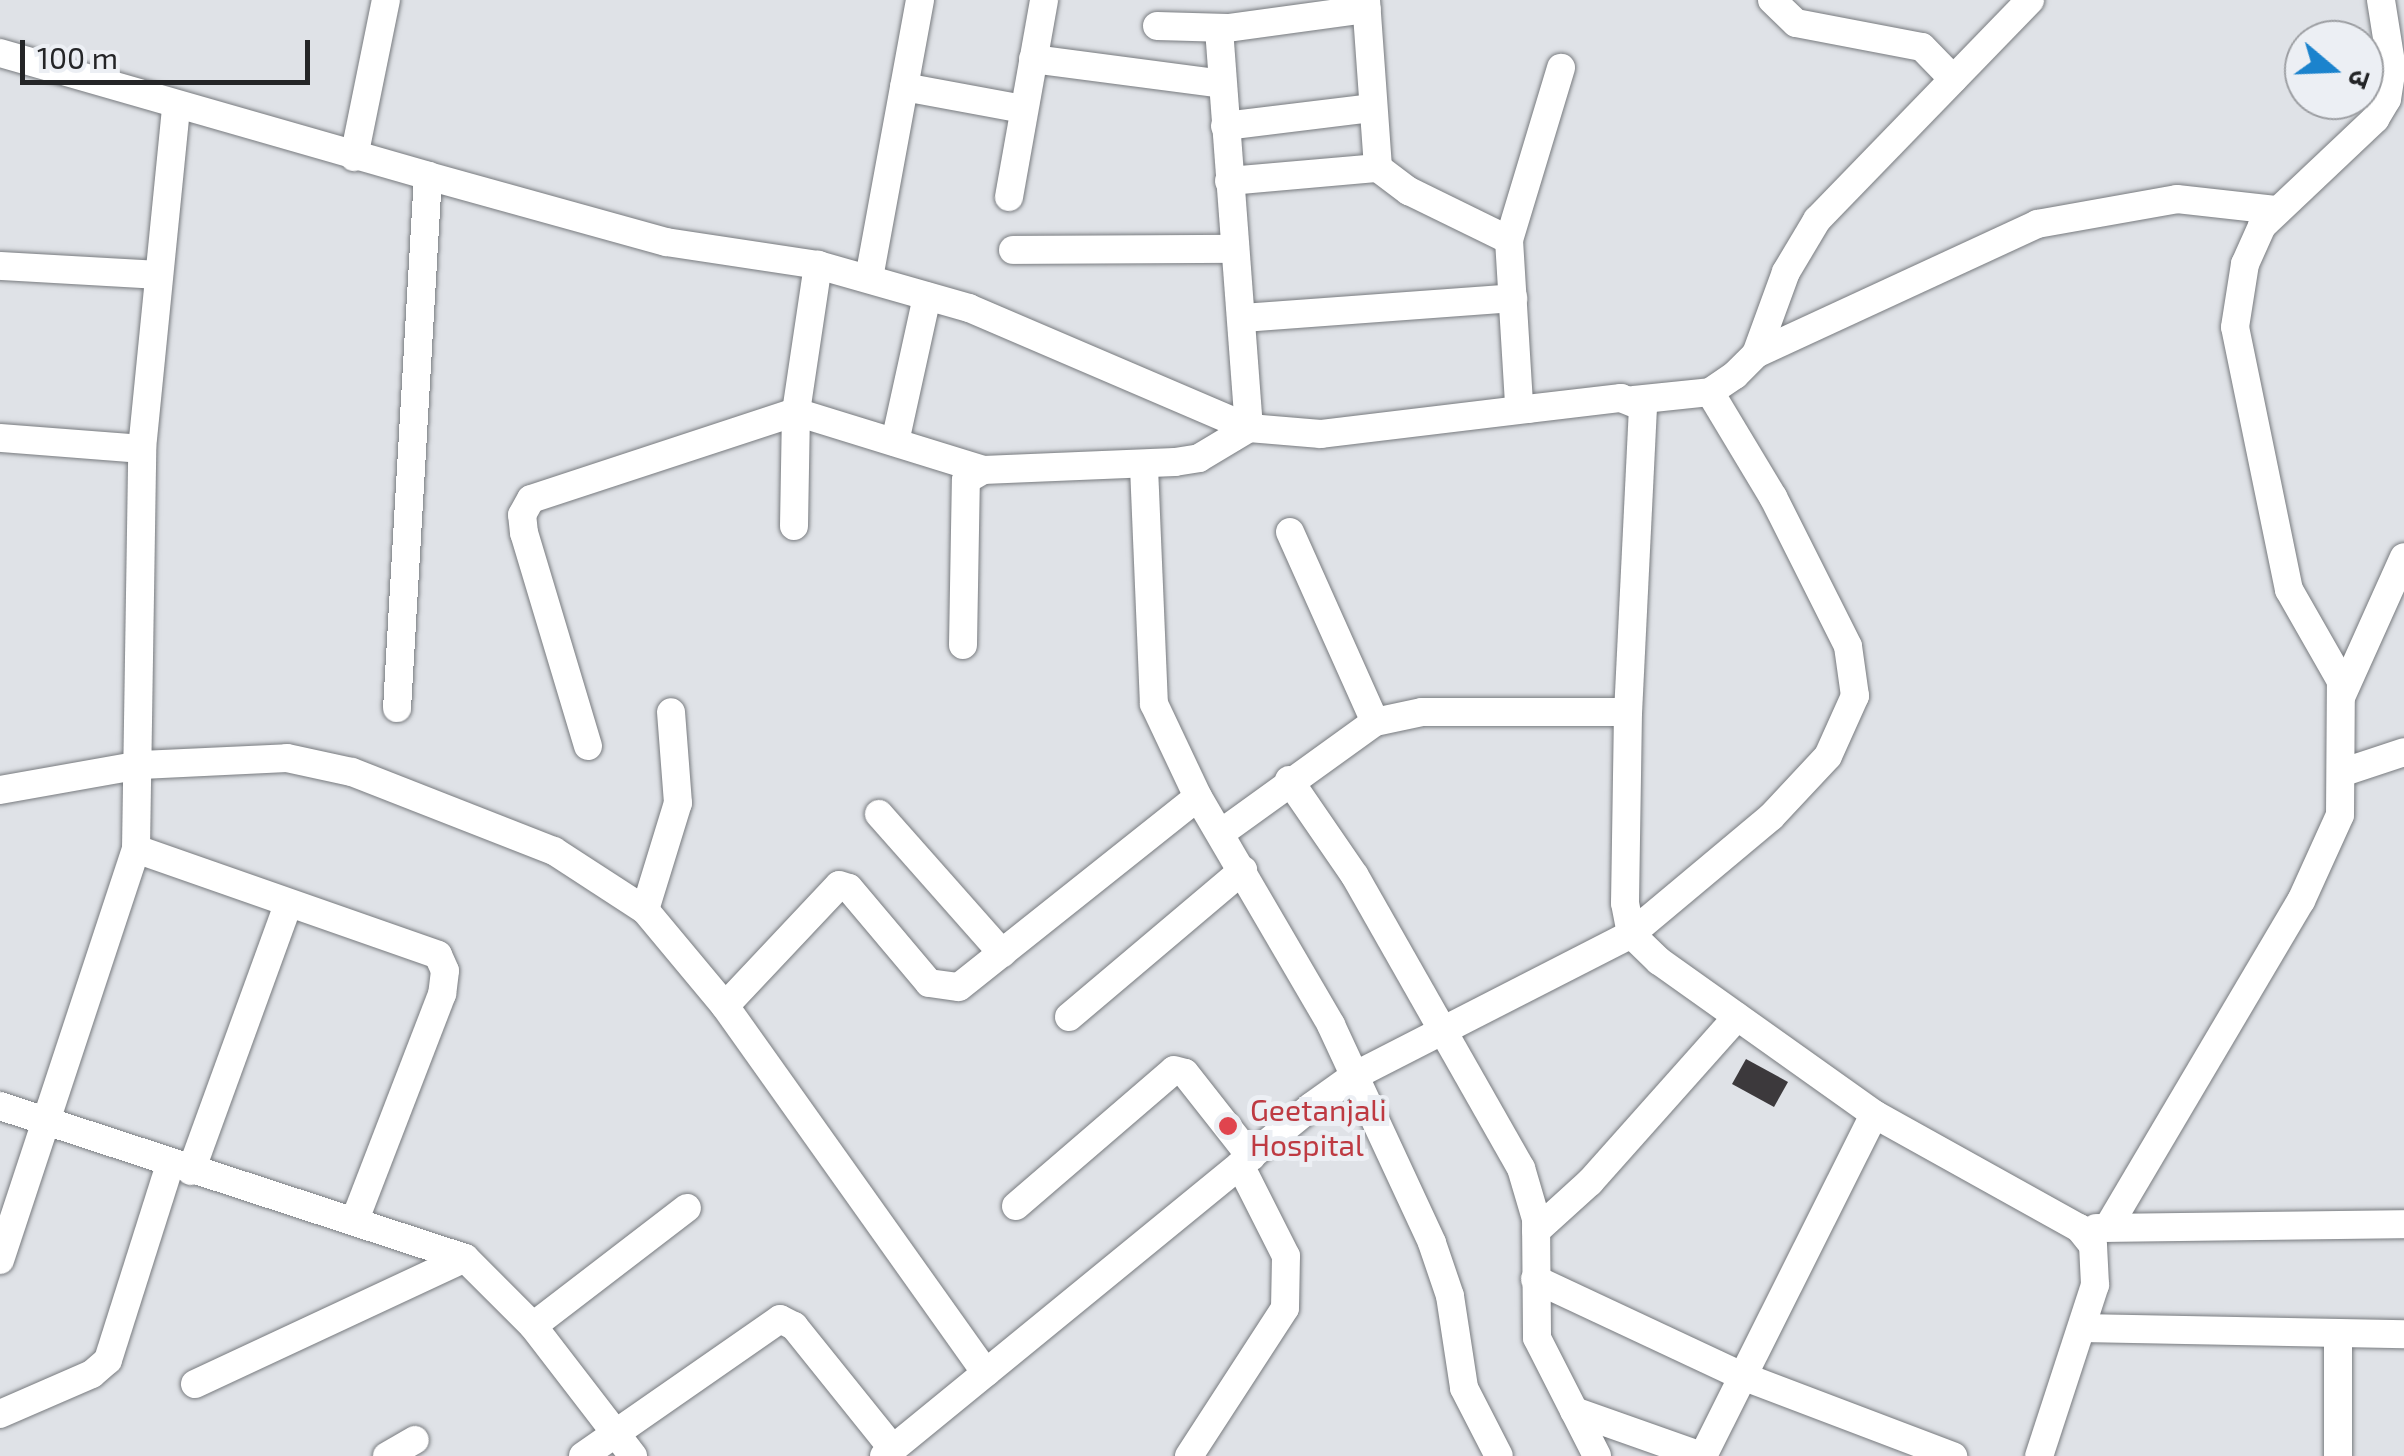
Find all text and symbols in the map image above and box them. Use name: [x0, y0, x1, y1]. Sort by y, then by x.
scale bar: [25, 20, 315, 82]
north arrow: [2284, 20, 2384, 120]
text: 100 m: [37, 39, 118, 75]
text: उ: [2342, 66, 2379, 92]
place label: Geetanjali Hospital: [1250, 1091, 1387, 1162]
marker: Geetanjali Hospital: [1215, 1113, 1241, 1139]

